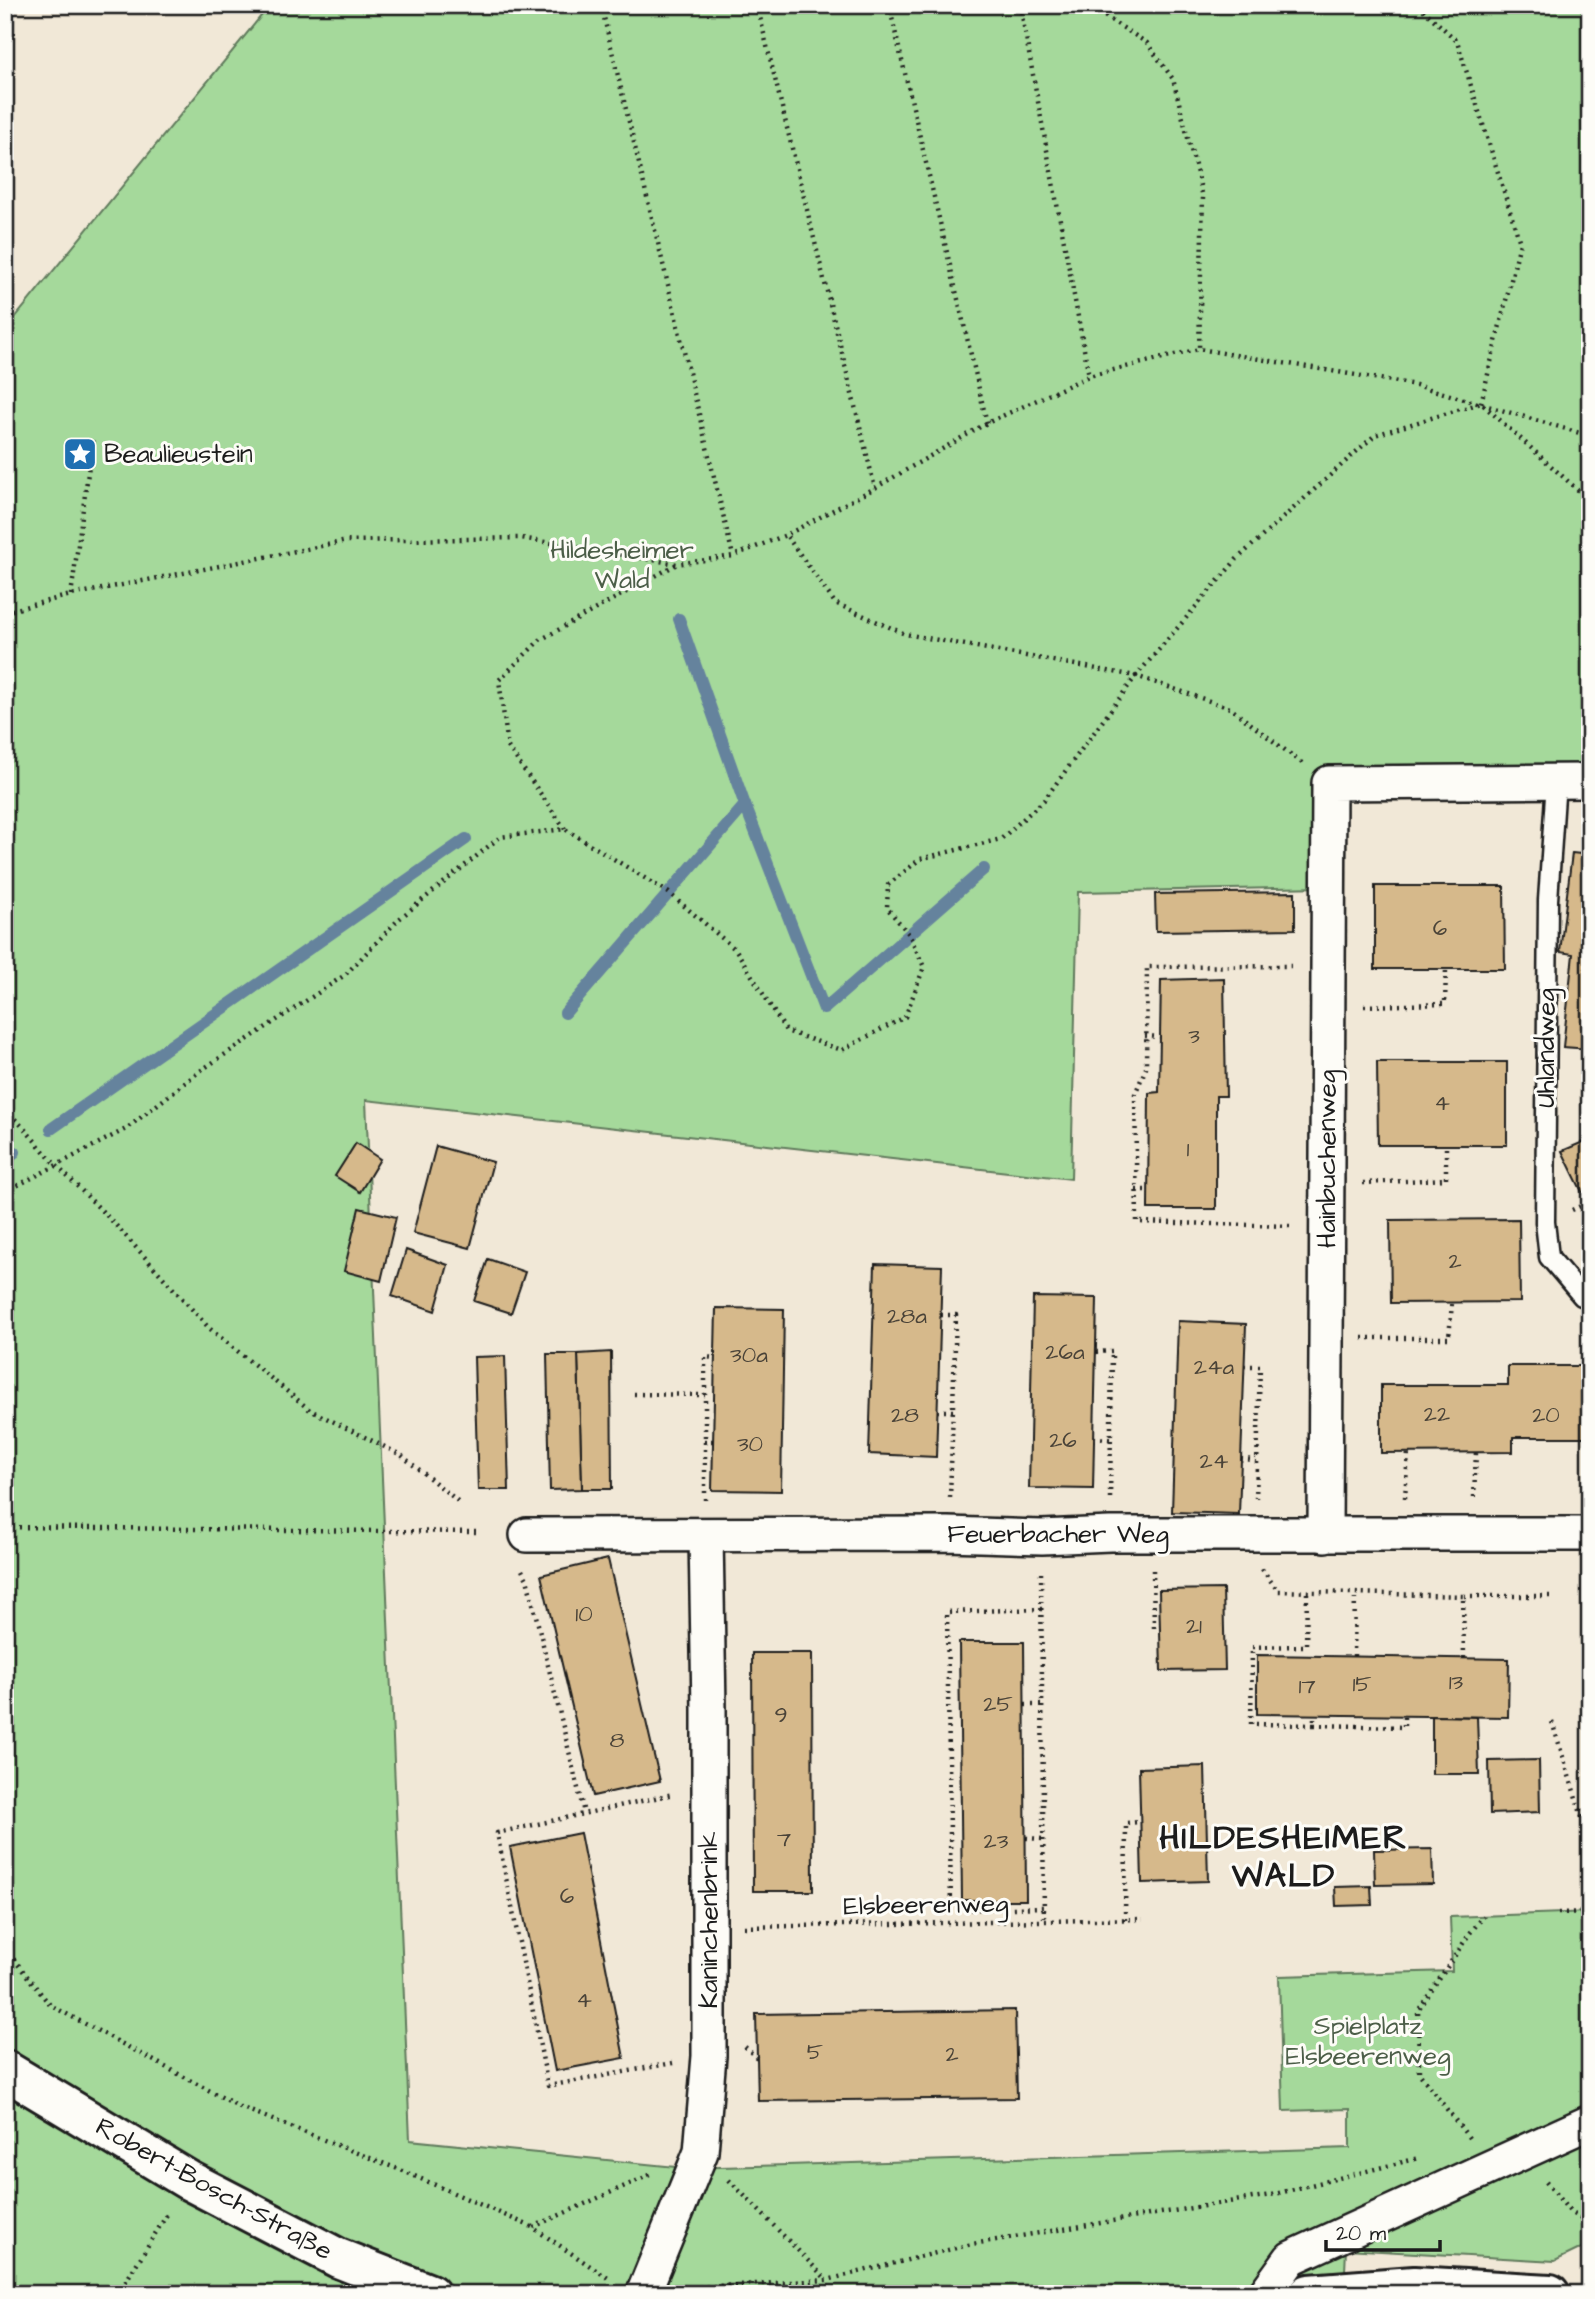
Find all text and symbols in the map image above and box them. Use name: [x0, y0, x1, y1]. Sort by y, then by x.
place icon: Beaulieustein: [61, 435, 99, 473]
place label: Beaulieustein: [104, 436, 253, 472]
park label: Hildesheimer Wald: [550, 532, 694, 598]
house number: 6: [1433, 912, 1447, 944]
street label: Uhlandweg: [1528, 988, 1566, 1108]
house number: 3: [1188, 1020, 1200, 1052]
street label: Hainbuchenweg: [1309, 1070, 1347, 1248]
house number: 4: [1434, 1087, 1450, 1119]
house number: 1: [1187, 1133, 1190, 1165]
house number: 2: [1448, 1245, 1462, 1277]
house number: 28a: [887, 1300, 927, 1332]
house number: 26a: [1045, 1336, 1085, 1368]
house number: 30a: [730, 1339, 768, 1371]
house number: 24a: [1194, 1351, 1235, 1383]
house number: 22: [1424, 1398, 1450, 1430]
house number: 28: [891, 1399, 919, 1431]
house number: 20: [1532, 1399, 1560, 1431]
house number: 26: [1049, 1424, 1077, 1456]
house number: 30: [737, 1428, 763, 1460]
house number: 24: [1200, 1445, 1229, 1477]
street label: Feuerbacher Weg: [947, 1516, 1169, 1554]
house number: 10: [575, 1598, 593, 1630]
house number: 21: [1186, 1610, 1202, 1642]
house number: 13: [1449, 1666, 1464, 1698]
house number: 15: [1352, 1668, 1372, 1700]
house number: 17: [1298, 1670, 1316, 1702]
house number: 25: [983, 1688, 1013, 1720]
house number: 9: [774, 1699, 788, 1731]
house number: 8: [610, 1724, 625, 1756]
district label: HILDESHEIMER WALD: [1160, 1815, 1408, 1899]
house number: 7: [777, 1823, 791, 1855]
house number: 23: [984, 1825, 1009, 1857]
street label: Kaninchenbrink: [691, 1831, 727, 2009]
house number: 6: [560, 1880, 574, 1912]
street label: Elsbeerenweg: [843, 1886, 1009, 1926]
house number: 4: [576, 1984, 592, 2016]
park label: Spielplatz Elsbeerenweg: [1285, 2008, 1451, 2076]
house number: 5: [807, 2036, 823, 2068]
house number: 2: [945, 2038, 959, 2070]
street label: Robert-Bosch-Straße: [89, 2109, 339, 2269]
scale bar: [1326, 2208, 1439, 2252]
text: 20 m: [1336, 2219, 1387, 2248]

